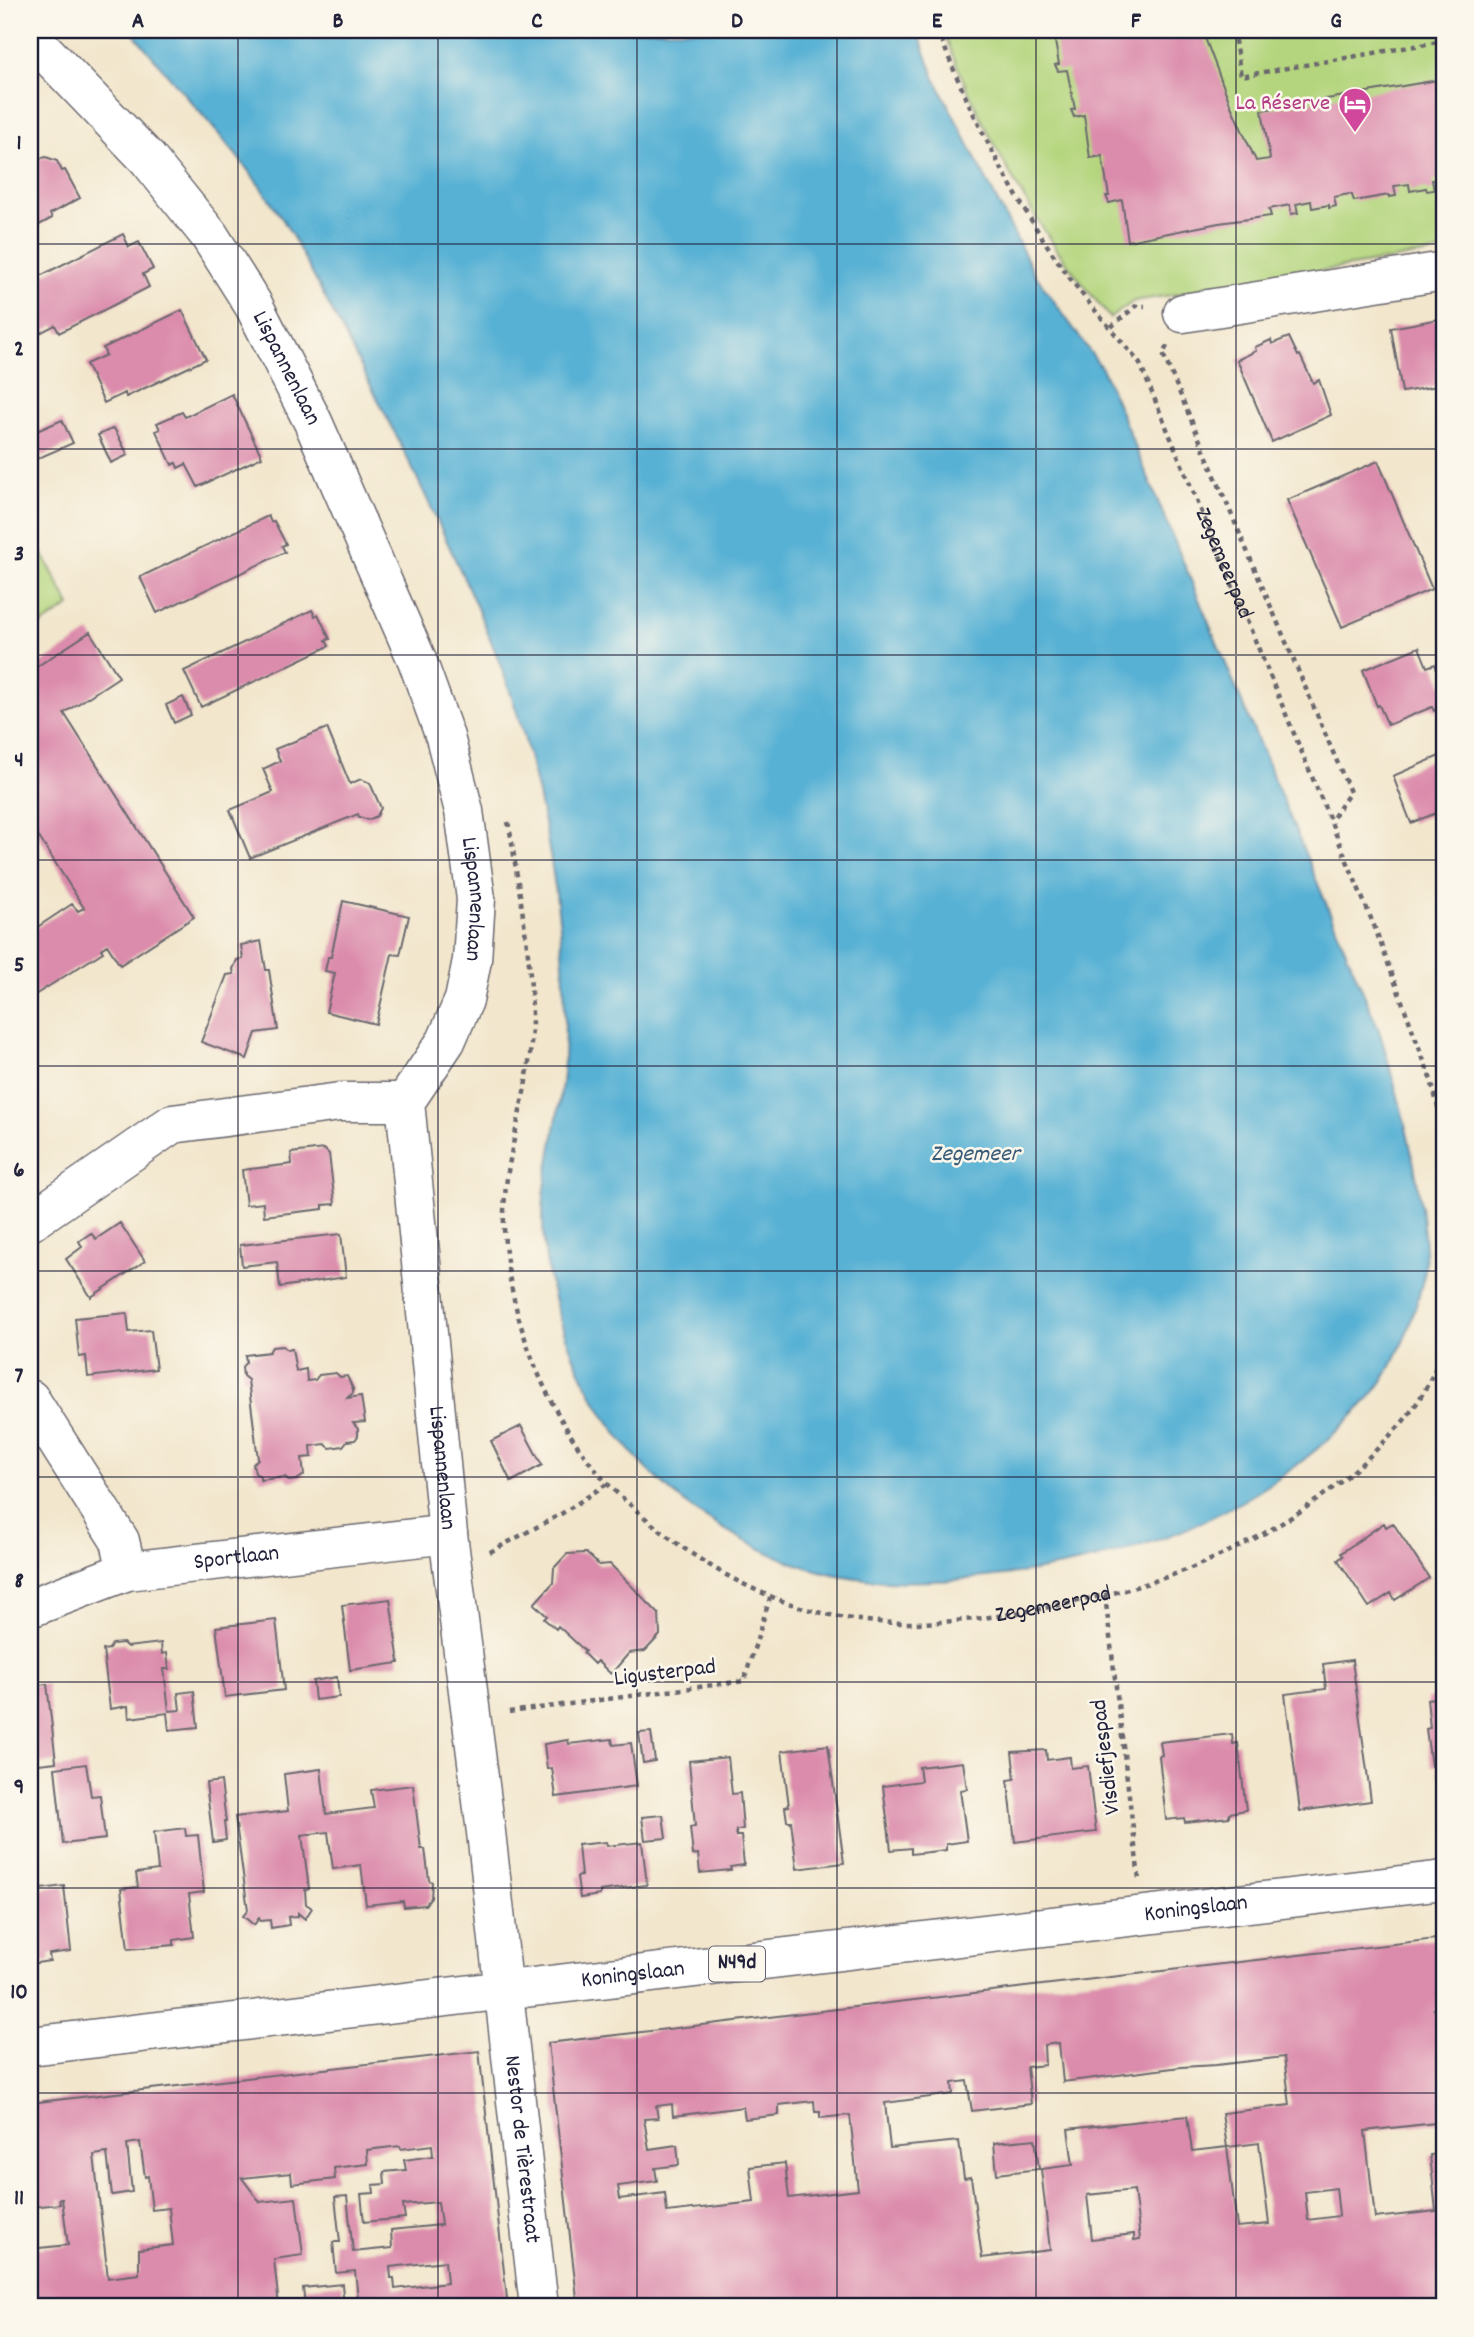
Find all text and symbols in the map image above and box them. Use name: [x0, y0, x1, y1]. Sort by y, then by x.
text: A: [132, 6, 144, 39]
text: B: [333, 6, 344, 39]
text: C: [531, 6, 543, 39]
text: D: [731, 6, 743, 39]
text: E: [932, 6, 943, 39]
text: F: [1131, 6, 1142, 39]
text: G: [1330, 6, 1342, 39]
hotel icon: La Réserve: [1336, 85, 1374, 134]
place label: La Réserve: [1235, 88, 1330, 121]
text: 1: [16, 128, 22, 161]
street label: Lispannenlaan: [243, 305, 329, 431]
text: 2: [14, 334, 24, 367]
street label: Zegemeerpad: [1185, 503, 1261, 624]
text: 3: [14, 539, 24, 572]
text: 4: [14, 745, 24, 778]
street label: Lispannenlaan: [451, 835, 493, 962]
text: 5: [14, 950, 24, 983]
water label: Zegemeer: [931, 1138, 1022, 1172]
text: 6: [13, 1155, 25, 1188]
text: 7: [15, 1361, 24, 1394]
street label: Lispannenlaan: [419, 1404, 464, 1532]
street label: Sportlaan: [192, 1537, 281, 1580]
text: 8: [14, 1566, 24, 1599]
street label: Zegemeerpad: [993, 1578, 1115, 1633]
street label: Ligusterpad: [612, 1651, 718, 1697]
street label: Visdiefjespad: [1084, 1697, 1130, 1817]
text: 9: [14, 1772, 24, 1805]
street label: Koningslaan: [1142, 1887, 1249, 1932]
road number: N49d: [709, 1946, 765, 1982]
street label: Koningslaan: [579, 1953, 686, 1998]
text: 10: [10, 1977, 28, 2010]
street label: Nestor de Tièrestraat: [495, 2054, 548, 2245]
text: 11: [14, 2183, 24, 2216]

